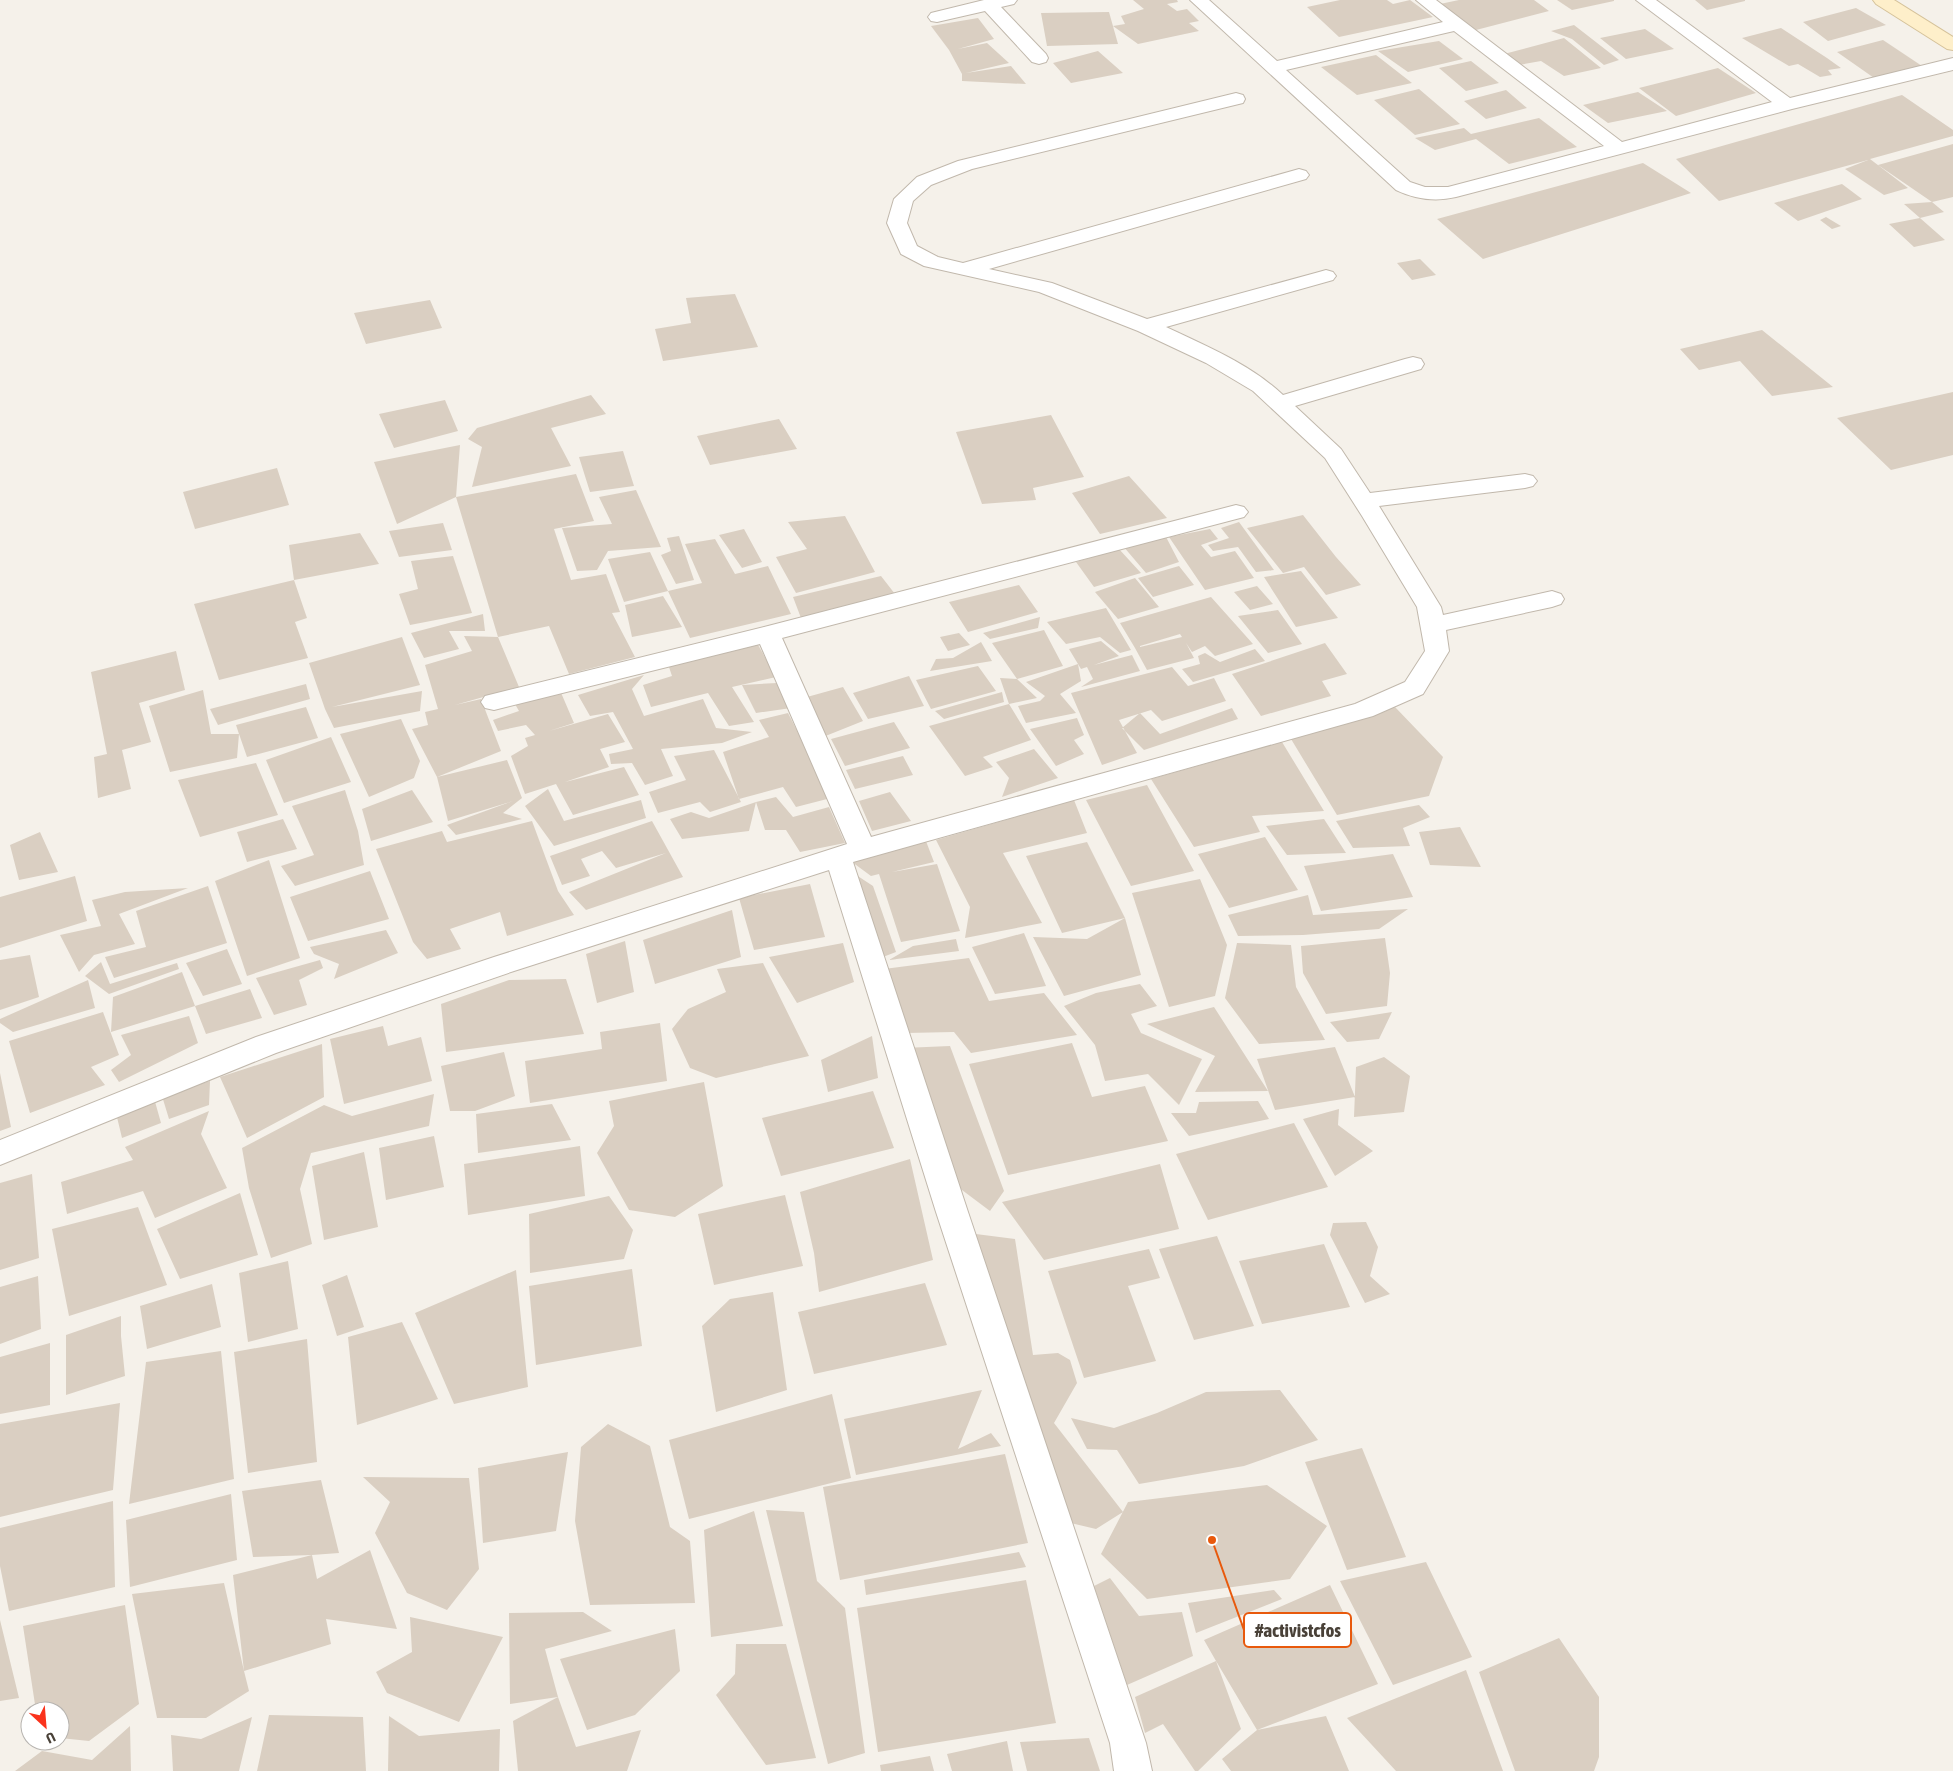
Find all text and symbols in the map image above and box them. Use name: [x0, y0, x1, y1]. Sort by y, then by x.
callout: #activistcfos: [1244, 1613, 1351, 1647]
text: #activistcfos: [1254, 1619, 1341, 1641]
north arrow: [20, 1701, 70, 1751]
text: U: [43, 1729, 58, 1747]

